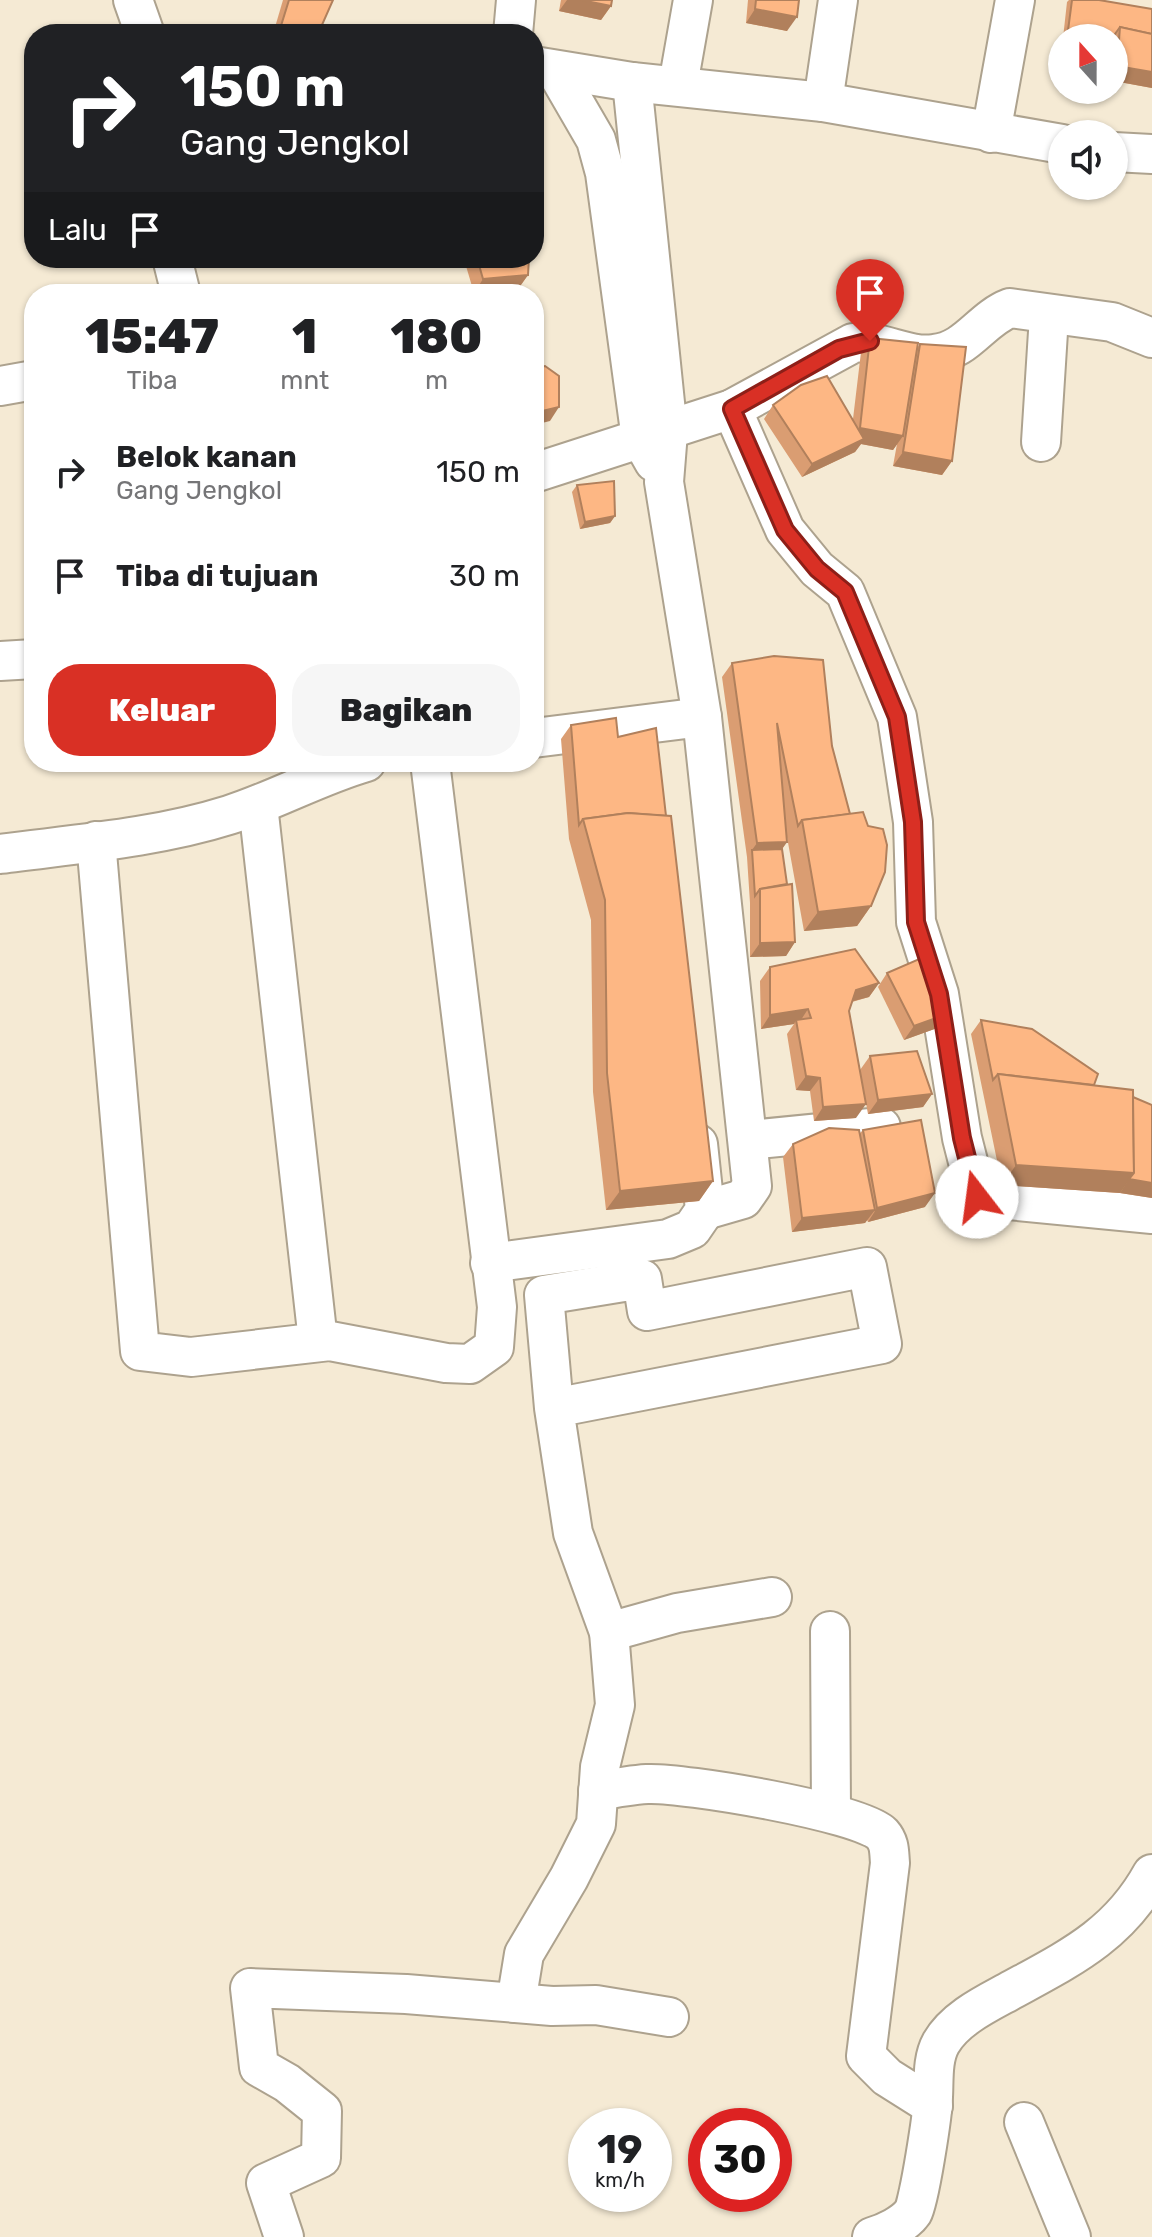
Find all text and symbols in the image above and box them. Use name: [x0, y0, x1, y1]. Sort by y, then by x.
north arrow: [1048, 24, 1128, 104]
map controls: [1048, 24, 1128, 200]
text: 150 m: [180, 54, 345, 120]
icon: right: [48, 56, 152, 160]
button: sound: [1048, 120, 1128, 200]
text: Gang Jengkol: [180, 121, 410, 164]
icon: arrive: [123, 208, 167, 252]
text: Lalu: [48, 212, 107, 248]
pin: [836, 259, 904, 341]
icon: arrive: [848, 271, 892, 315]
text: 15:47: [85, 308, 219, 365]
text: 1: [292, 308, 317, 365]
text: 180: [390, 308, 483, 365]
text: Tiba: [127, 365, 178, 396]
text: mnt: [280, 365, 329, 396]
text: m: [425, 365, 448, 396]
text: Belok kanan: [116, 439, 297, 475]
icon: right: [48, 450, 92, 494]
text: 150 m: [436, 454, 520, 490]
text: Gang Jengkol: [116, 475, 282, 506]
icon: arrive: [48, 554, 92, 598]
text: Tiba di tujuan: [116, 558, 318, 594]
text: 30 m: [449, 558, 520, 594]
button: Keluar: [48, 664, 276, 756]
button: Bagikan: [292, 664, 520, 756]
position arrow: [935, 1155, 1019, 1239]
speed limit sign: 30: [688, 2108, 792, 2212]
text: 19: [597, 2126, 643, 2173]
text: km/h: [595, 2168, 645, 2192]

